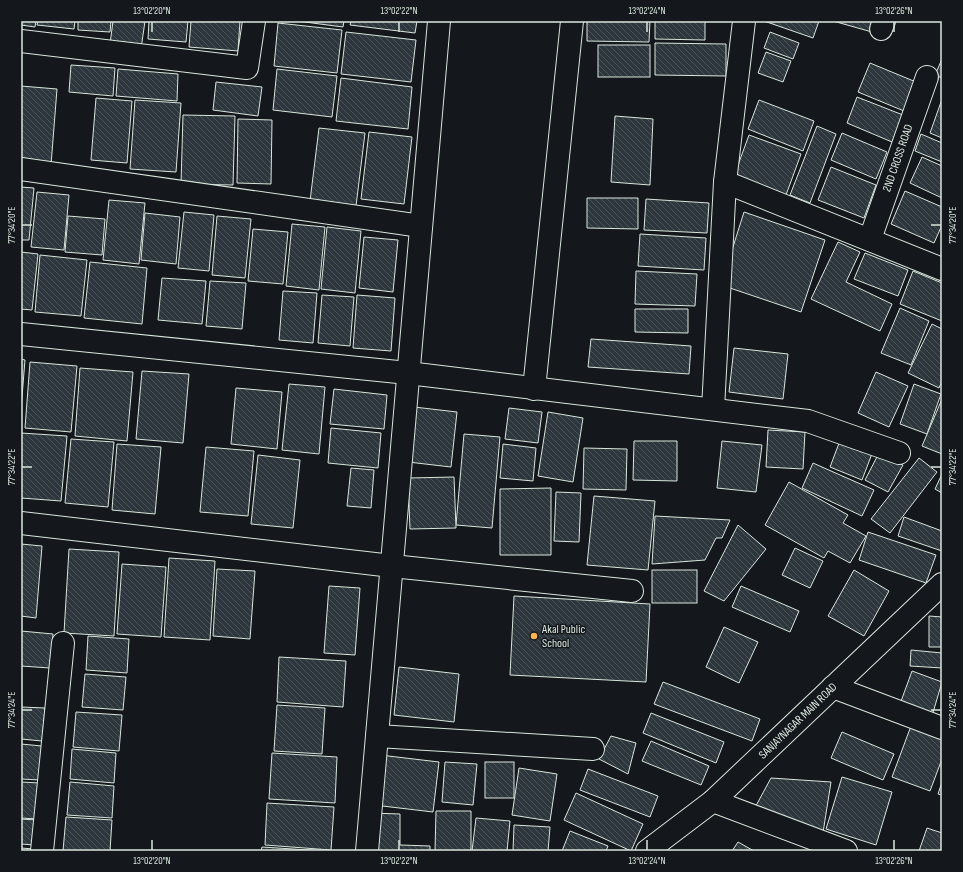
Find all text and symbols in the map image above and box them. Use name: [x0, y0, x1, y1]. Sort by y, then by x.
text: 13°02'20"N: [133, 5, 171, 17]
text: 13°02'22"N: [380, 5, 418, 17]
text: 13°02'24"N: [628, 5, 666, 17]
text: 13°02'26"N: [875, 5, 913, 17]
street label: 2ND CROSS ROAD: [879, 122, 917, 194]
text: 77°34'20"E: [6, 207, 18, 243]
text: 77°34'20"E: [947, 207, 959, 243]
text: 77°34'22"E: [6, 449, 18, 485]
text: 77°34'22"E: [947, 449, 959, 485]
place label: Akal Public School: [541, 622, 585, 651]
marker: Akal Public School: [529, 631, 539, 641]
street label: SANJAYNAGAR MAIN ROAD: [756, 680, 840, 762]
text: 77°34'24"E: [6, 692, 18, 728]
text: 77°34'24"E: [947, 692, 959, 728]
text: 13°02'20"N: [133, 855, 171, 867]
text: 13°02'22"N: [380, 855, 418, 867]
text: 13°02'24"N: [628, 855, 666, 867]
text: 13°02'26"N: [875, 855, 913, 867]

